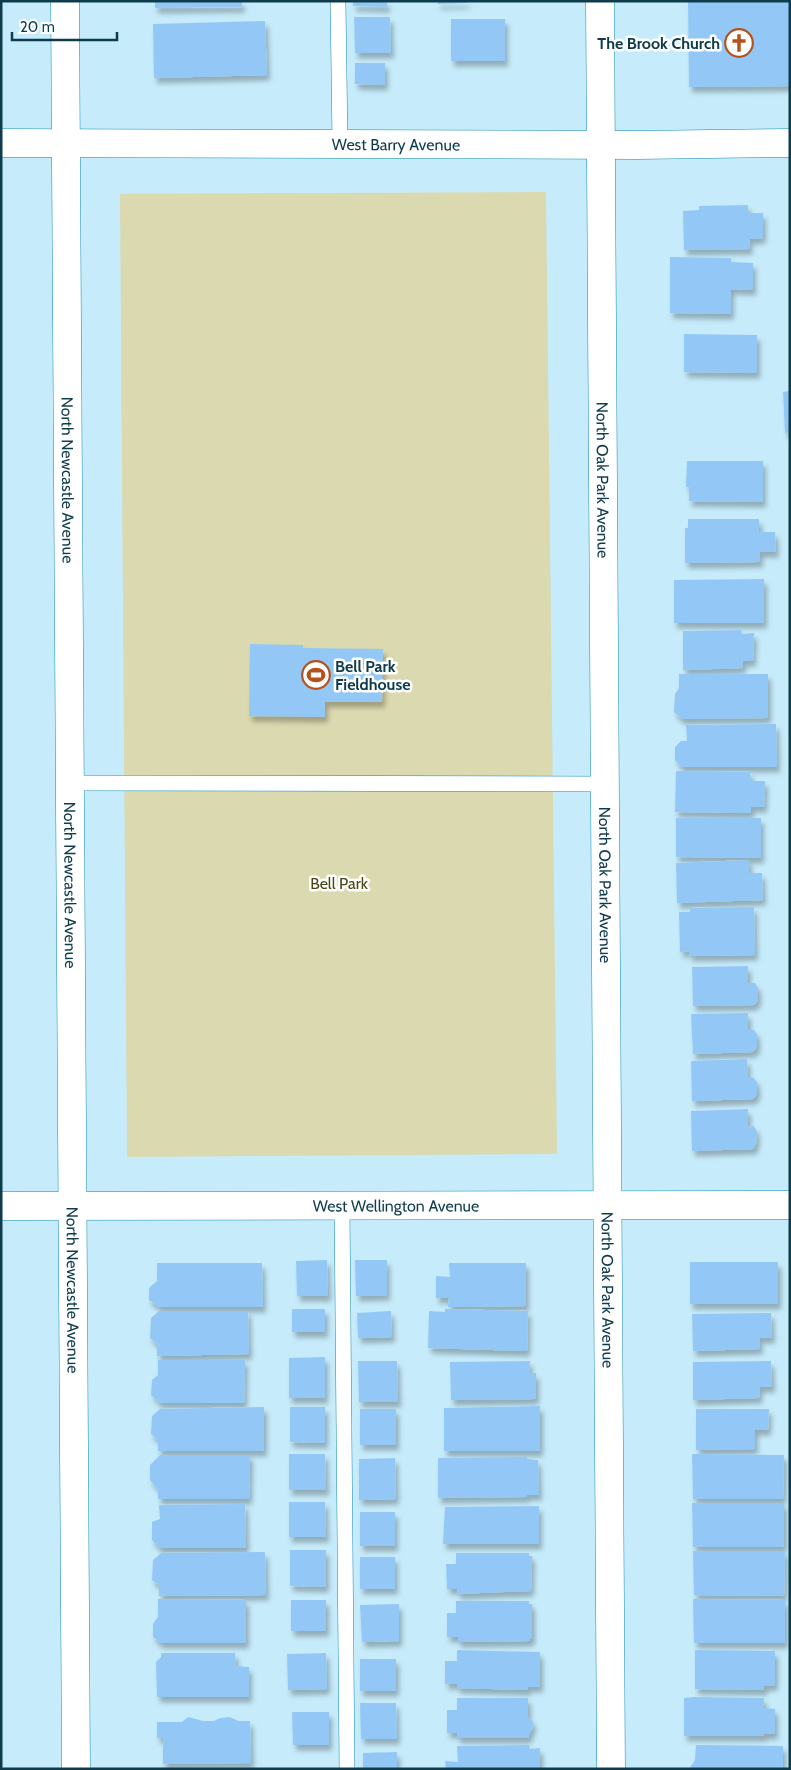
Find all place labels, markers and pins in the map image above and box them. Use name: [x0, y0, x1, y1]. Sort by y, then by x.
church icon: The Brook Church: [724, 28, 754, 58]
place label: The Brook Church: [597, 34, 720, 53]
place label: Bell Park Fieldhouse: [335, 657, 410, 694]
sports icon: Bell Park Fieldhouse: [301, 660, 331, 690]

